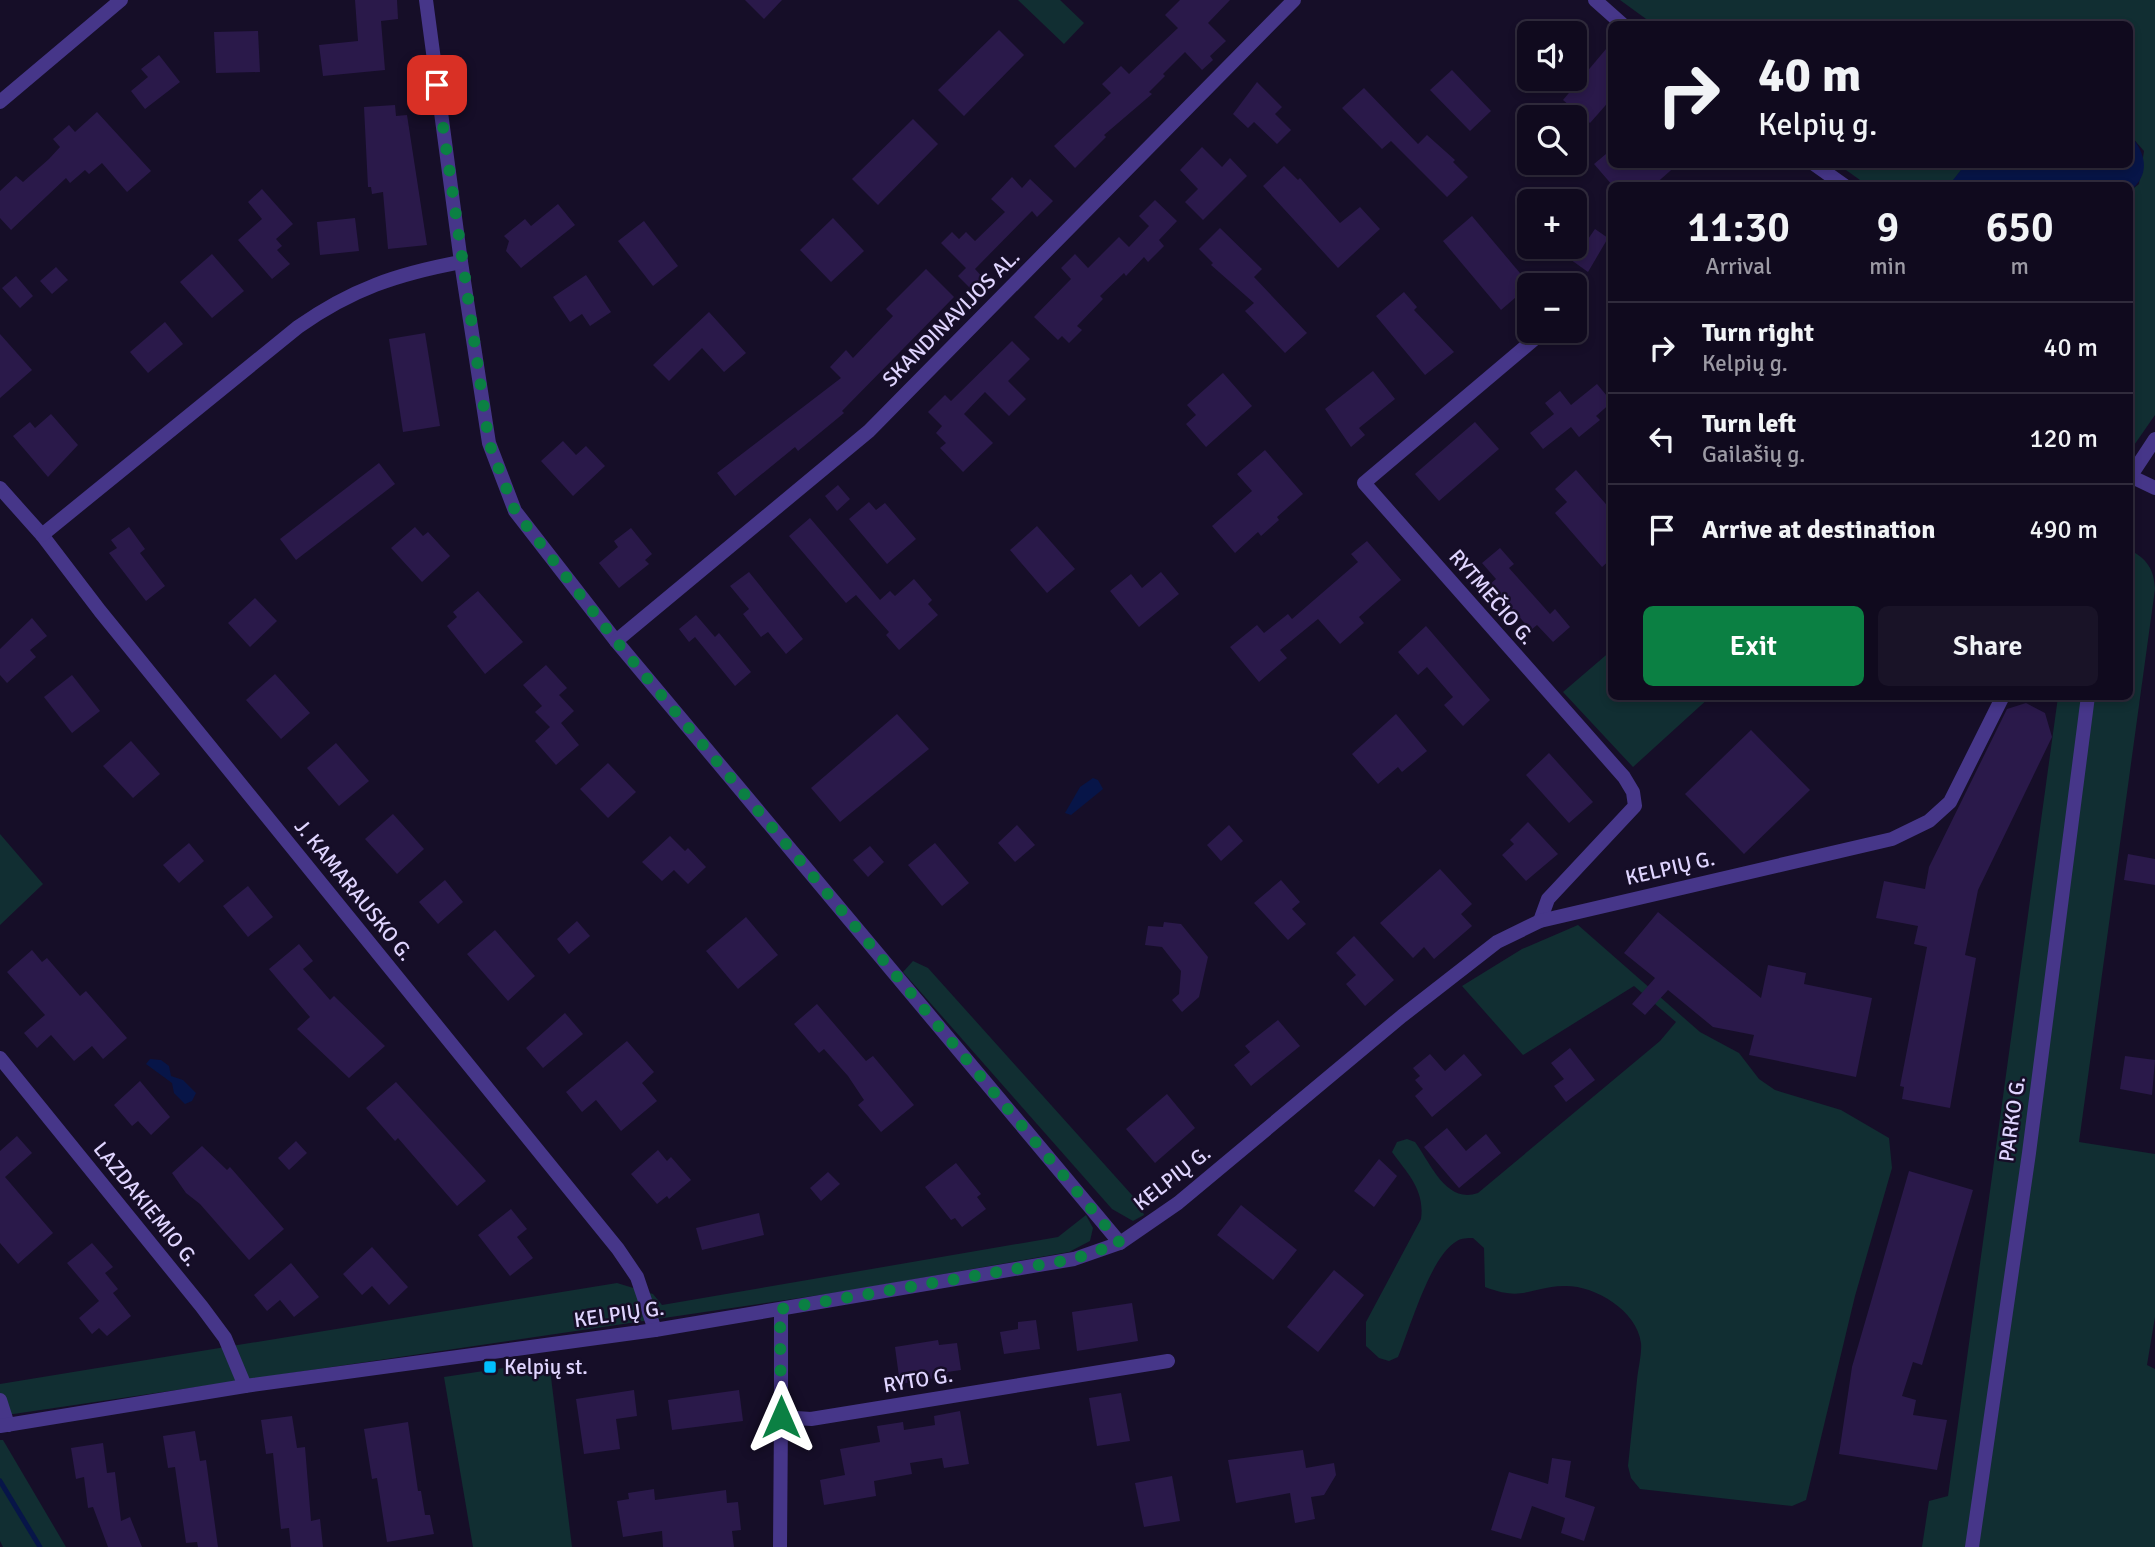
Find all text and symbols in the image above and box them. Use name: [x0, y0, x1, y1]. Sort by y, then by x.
map controls: [1517, 21, 1587, 343]
button: sound: [1517, 21, 1587, 91]
text: 40 m: [1758, 45, 1861, 105]
icon: right: [1643, 49, 1734, 140]
pin: [407, 55, 467, 115]
icon: arrive: [418, 66, 456, 104]
button: search: [1517, 105, 1587, 175]
text: Kelpių g.: [1758, 105, 1877, 144]
button: +: [1517, 189, 1587, 259]
text: 11:30: [1687, 202, 1790, 253]
text: 9: [1876, 202, 1899, 253]
text: 650: [1986, 202, 2054, 253]
street label: SKANDINAVIJOS AL.: [877, 244, 1025, 392]
text: Arrival: [1705, 252, 1772, 281]
text: min: [1869, 252, 1906, 281]
text: m: [2010, 252, 2029, 281]
button: −: [1517, 273, 1587, 343]
text: Turn right: [1702, 317, 1814, 349]
icon: right: [1643, 329, 1681, 367]
text: 40 m: [2043, 332, 2098, 364]
text: Kelpių g.: [1702, 349, 1788, 378]
text: Turn left: [1702, 408, 1796, 440]
icon: left: [1643, 420, 1681, 458]
text: 120 m: [2029, 423, 2098, 455]
text: Gailašių g.: [1702, 440, 1805, 469]
icon: arrive: [1643, 511, 1681, 549]
text: Arrive at destination: [1702, 514, 1935, 546]
text: 490 m: [2029, 514, 2098, 546]
street label: RYTMEČIO G.: [1444, 544, 1540, 650]
button: Exit: [1643, 606, 1864, 686]
button: Share: [1878, 606, 2098, 686]
street label: J. KAMARAUSKO G.: [289, 814, 419, 966]
street label: KELPIŲ G.: [1623, 845, 1717, 891]
street label: PARKO G.: [1993, 1075, 2031, 1163]
street label: LAZDAKIEMIO G.: [88, 1136, 204, 1272]
street label: KELPIŲ G.: [1128, 1140, 1216, 1216]
street label: KELPIŲ G.: [572, 1295, 666, 1333]
place label: Kelpių st.: [504, 1354, 588, 1380]
marker: Kelpių st.: [482, 1359, 498, 1375]
street label: RYTO G.: [881, 1362, 955, 1398]
position arrow: [744, 1380, 818, 1454]

